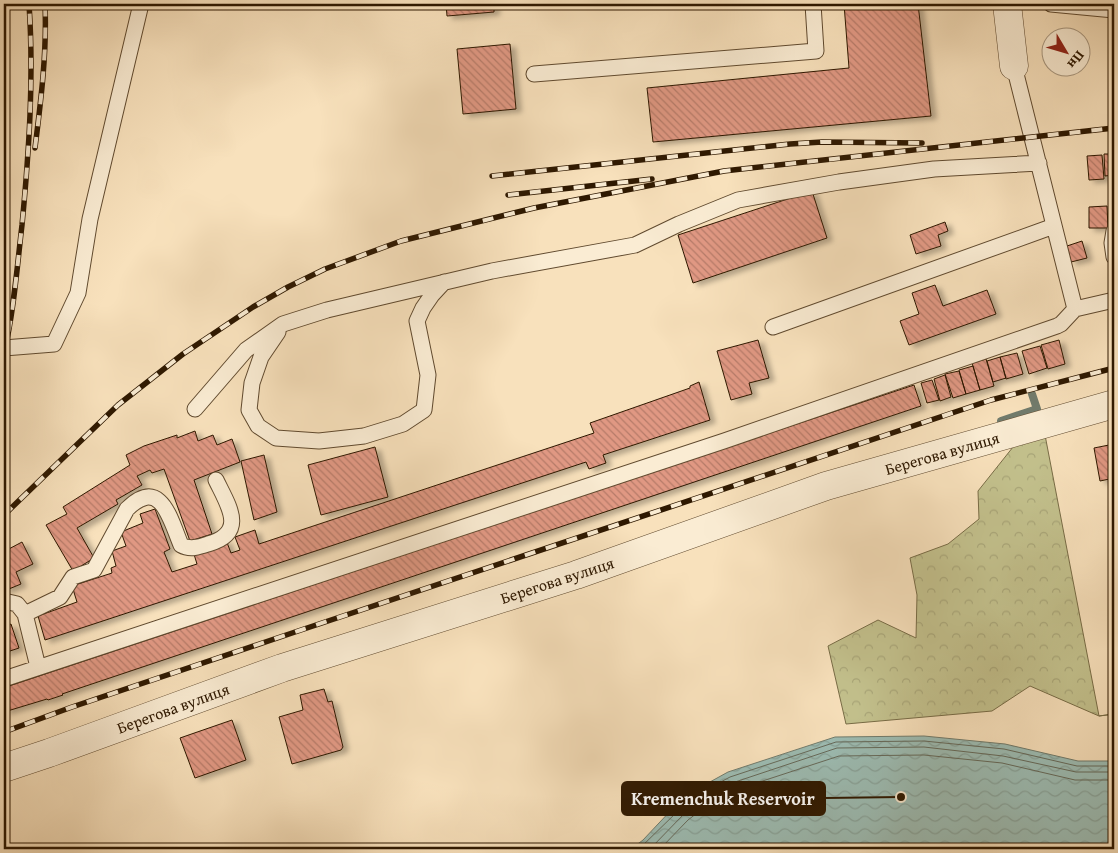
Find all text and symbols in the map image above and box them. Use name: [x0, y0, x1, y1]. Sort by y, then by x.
north arrow: [1040, 28, 1090, 78]
text: Пн: [1063, 47, 1090, 74]
street label: Берегова вулиця: [882, 425, 1002, 481]
street label: Берегова вулиця: [497, 550, 617, 610]
street label: Берегова вулиця: [113, 677, 233, 739]
callout: Kremenchuk Reservoir: [622, 782, 825, 815]
text: Kremenchuk Reservoir: [631, 785, 815, 812]

